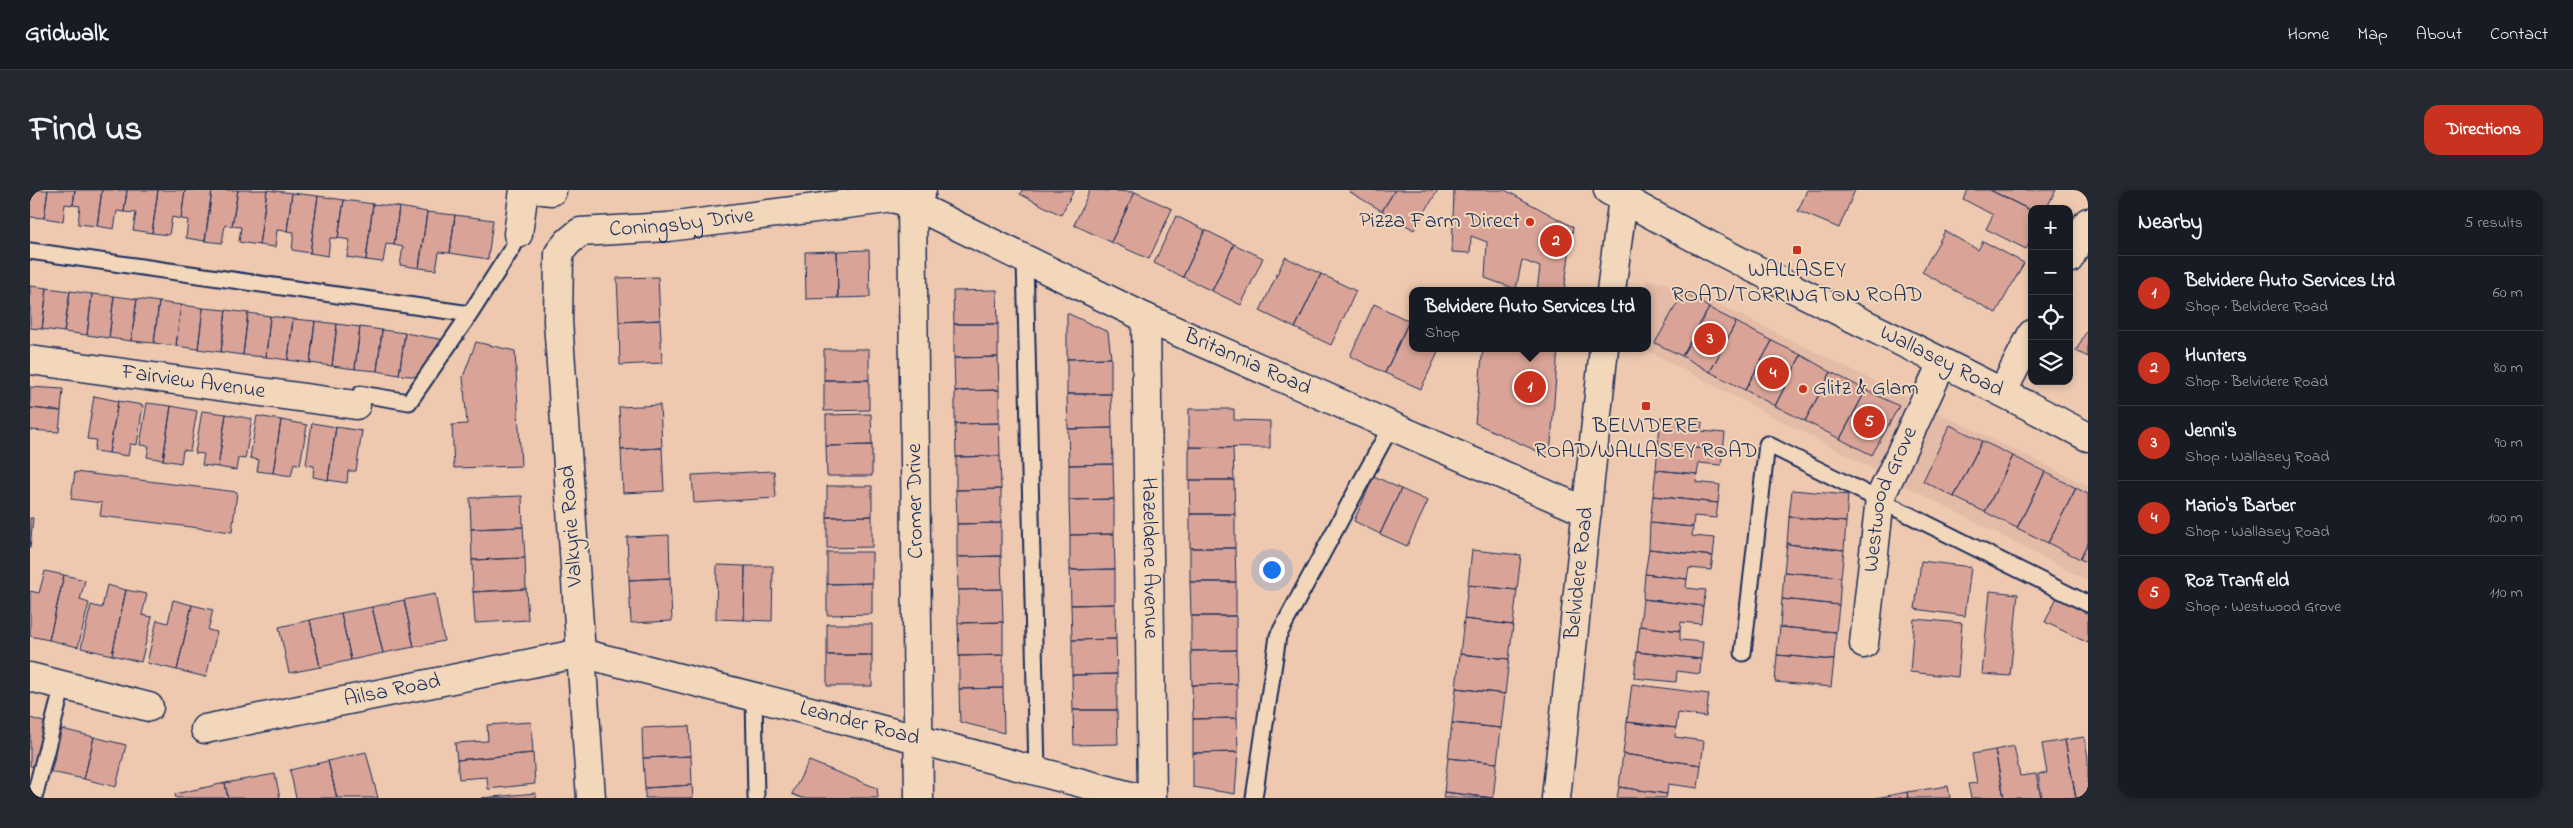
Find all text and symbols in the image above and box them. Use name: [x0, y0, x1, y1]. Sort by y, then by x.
text: Gridwalk: [25, 17, 109, 52]
text: Home: [2288, 22, 2329, 48]
text: Map: [2357, 22, 2388, 48]
text: About: [2416, 22, 2462, 48]
text: Contact: [2490, 22, 2548, 48]
text: Find us: [30, 105, 142, 156]
button: Directions: [2424, 105, 2543, 155]
street label: Coningsby Drive: [608, 200, 756, 246]
map controls: [2028, 205, 2073, 385]
button: +: [2028, 205, 2073, 250]
place label: Pizza Farm Direct: [1359, 206, 1521, 238]
text: Nearby: [2138, 208, 2202, 238]
text: 5 results: [2464, 211, 2523, 235]
marker: Pizza Farm Direct: [1524, 216, 1536, 228]
pin: 2: [1540, 222, 1572, 260]
marker: WALLASEY ROAD/TORRINGTON ROAD: [1791, 244, 1803, 256]
button: −: [2028, 250, 2073, 295]
place label: WALLASEY ROAD/TORRINGTON ROAD: [1671, 255, 1923, 312]
text: Belvidere Auto Services Ltd: [2185, 268, 2395, 295]
text: 1: [2151, 281, 2157, 305]
text: 60 m: [2493, 281, 2523, 305]
popup: [1409, 287, 1651, 352]
text: Belvidere Auto Services Ltd: [1425, 294, 1635, 321]
button: locate: [2028, 295, 2073, 340]
text: Shop · Belvidere Road: [2185, 295, 2328, 319]
street label: Wallasey Road: [1874, 317, 2009, 406]
street label: Britannia Road: [1178, 320, 1316, 405]
pin: 3: [1694, 320, 1726, 358]
text: Shop: [1425, 321, 1460, 345]
button: layers: [2028, 340, 2073, 385]
text: Hunters: [2185, 343, 2247, 370]
pin: 4: [1757, 354, 1789, 392]
text: 2: [2150, 356, 2158, 380]
text: 80 m: [2494, 356, 2523, 380]
street label: Fairview Avenue: [118, 357, 268, 408]
pin: 1: [1514, 368, 1546, 406]
text: Shop · Belvidere Road: [2185, 370, 2328, 394]
place label: Glitz & Glam: [1813, 373, 1919, 405]
marker: Glitz & Glam: [1797, 383, 1809, 395]
marker: BELVIDERE ROAD/WALLASEY ROAD: [1640, 400, 1652, 412]
pin: 5: [1853, 403, 1885, 441]
place label: BELVIDERE ROAD/WALLASEY ROAD: [1534, 411, 1758, 468]
text: Jenni's: [2185, 418, 2237, 445]
street label: Westwood Grove: [1856, 421, 1927, 574]
text: 3: [2151, 431, 2157, 455]
text: 90 m: [2495, 431, 2523, 455]
street label: Cromer Drive: [899, 443, 933, 559]
text: Shop · Wallasey Road: [2185, 445, 2329, 469]
street label: Valkyrie Road: [552, 464, 593, 589]
street label: Hazeldene Avenue: [1132, 477, 1166, 639]
text: Mario's Barber: [2185, 493, 2296, 520]
street label: Belvidere Road: [1557, 505, 1603, 642]
text: 4: [2151, 506, 2157, 530]
text: 100 m: [2488, 506, 2523, 530]
text: Shop · Wallasey Road: [2185, 520, 2329, 544]
your location: [1259, 557, 1285, 583]
text: Roz Tranfield: [2185, 568, 2289, 595]
text: 5: [2149, 581, 2159, 605]
text: 110 m: [2489, 581, 2523, 605]
text: Shop · Westwood Grove: [2185, 595, 2342, 619]
street label: Ailsa Road: [341, 666, 443, 717]
street label: Leander Road: [796, 693, 923, 755]

